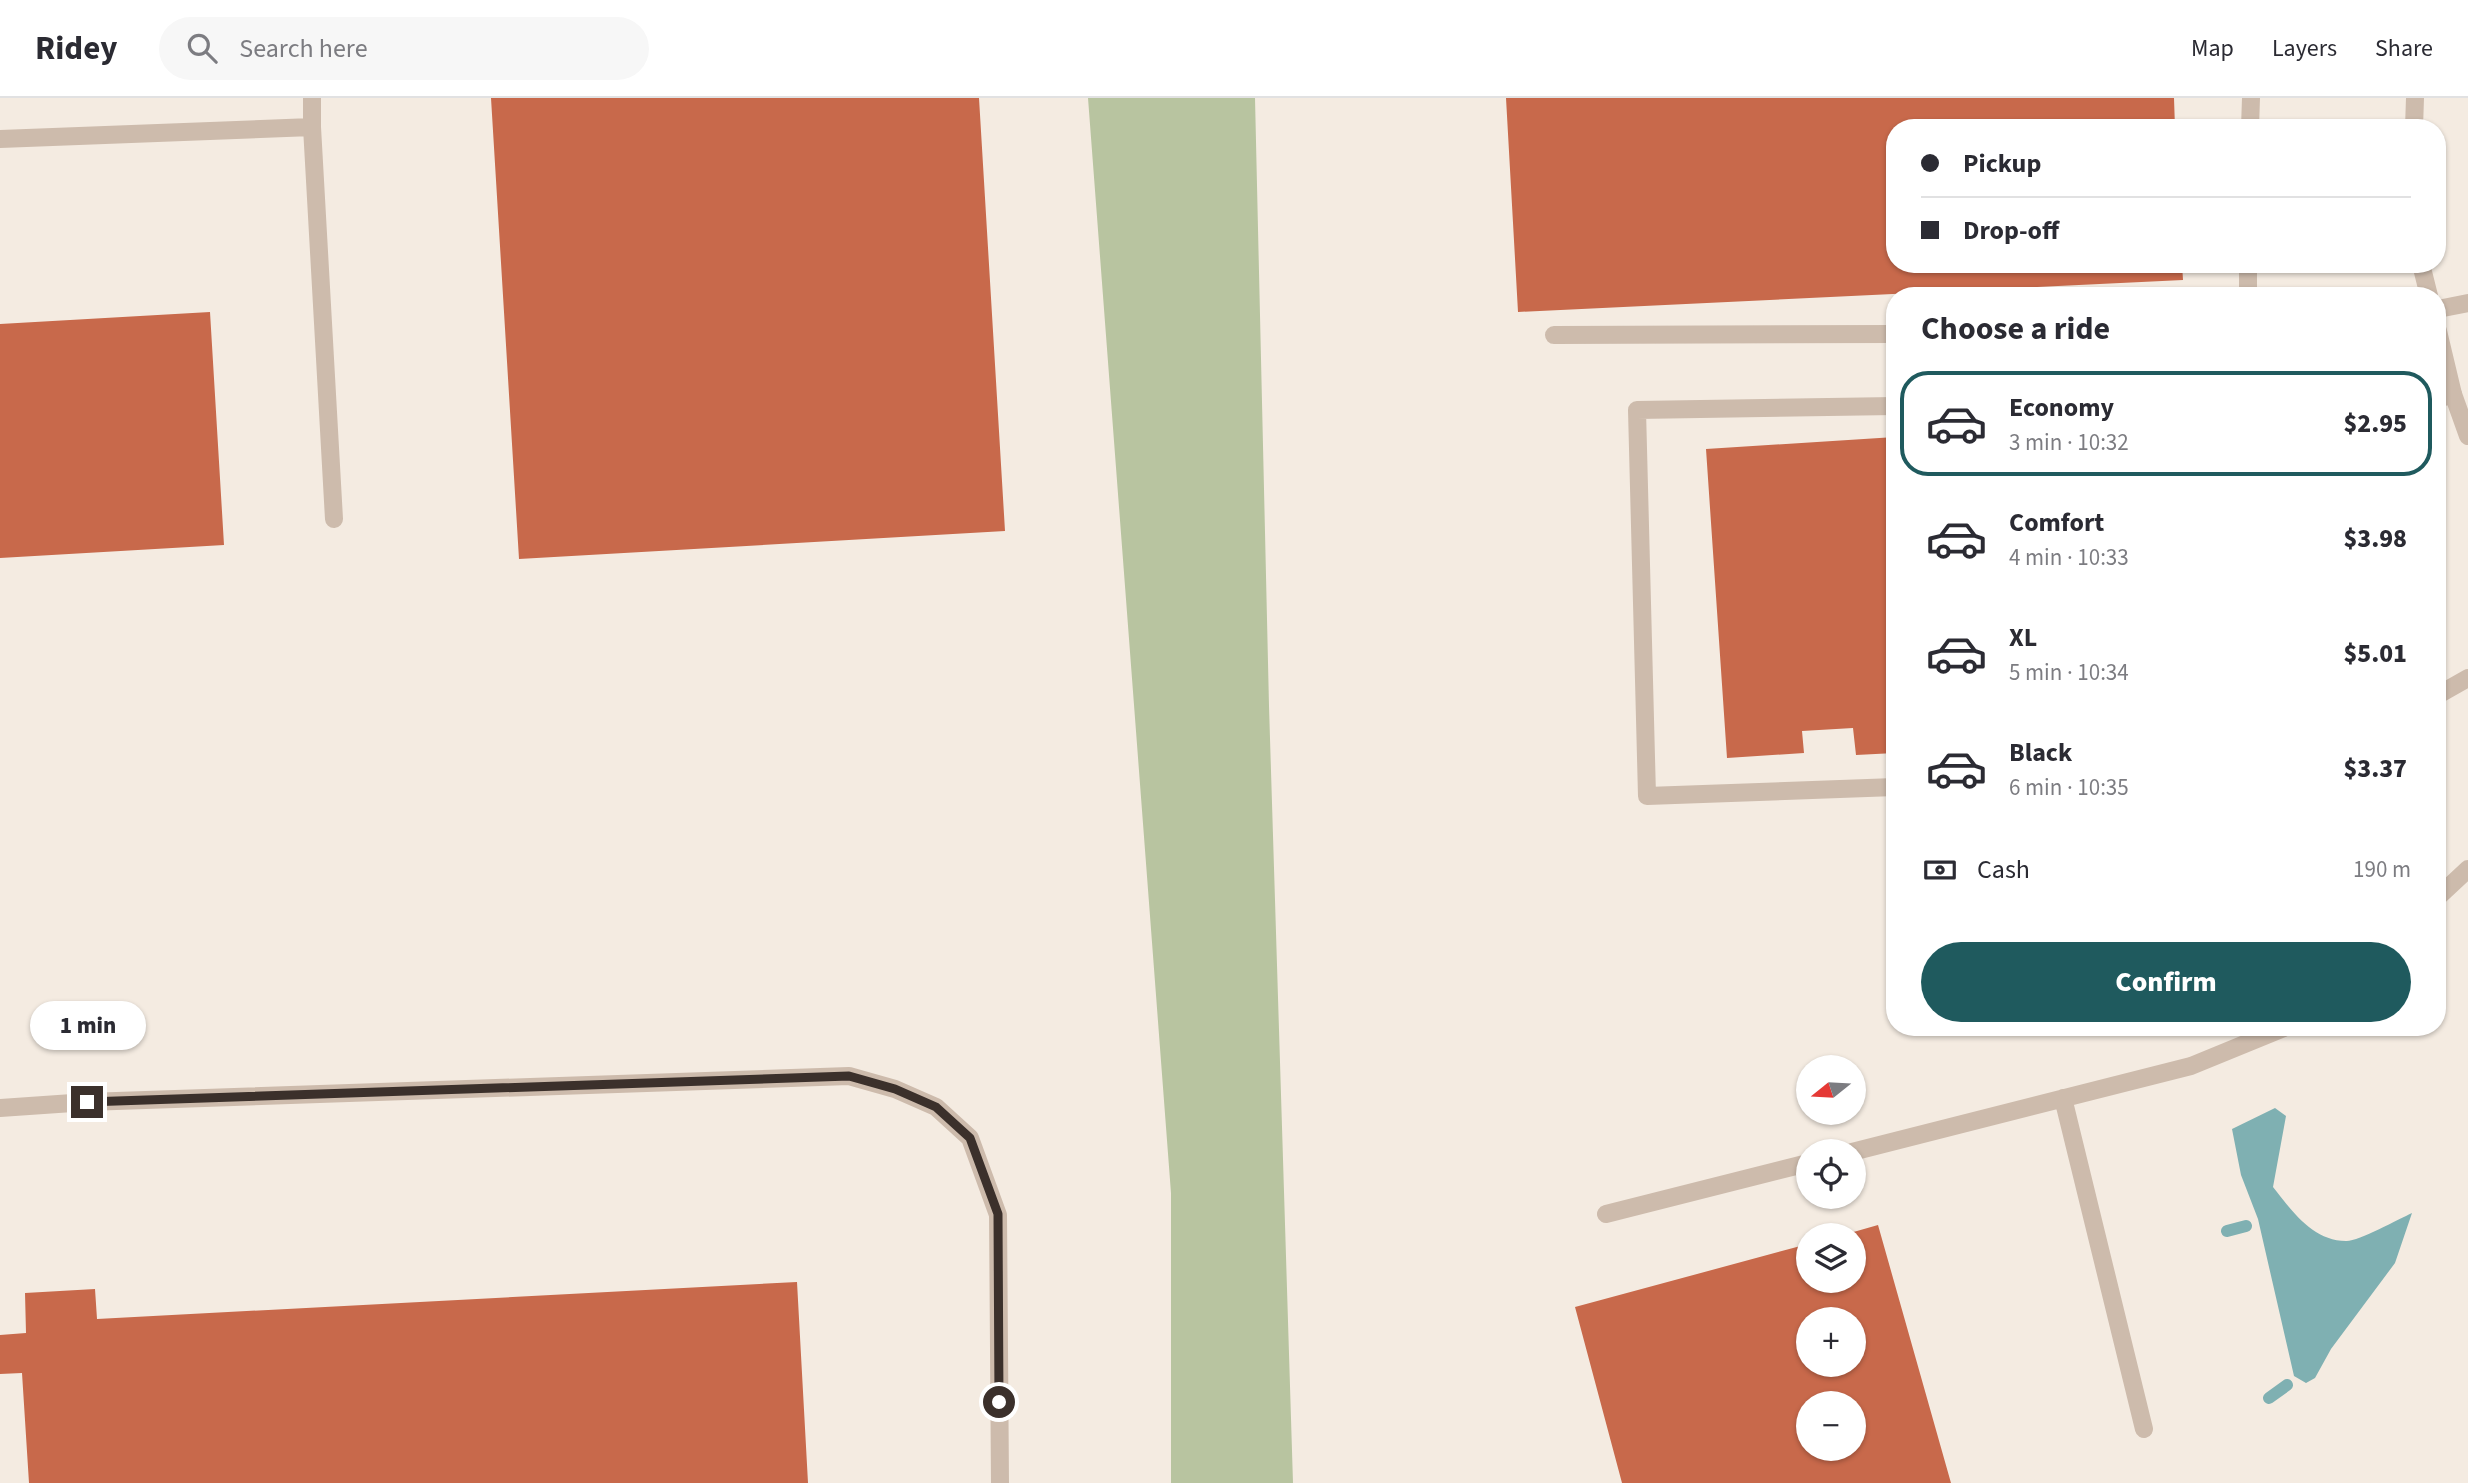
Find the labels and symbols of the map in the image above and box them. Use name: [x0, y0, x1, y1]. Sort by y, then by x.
callout: 1 min: [29, 1000, 145, 1049]
north arrow: [1796, 1055, 1866, 1125]
route end: [71, 1086, 103, 1118]
route start: [983, 1386, 1015, 1418]

